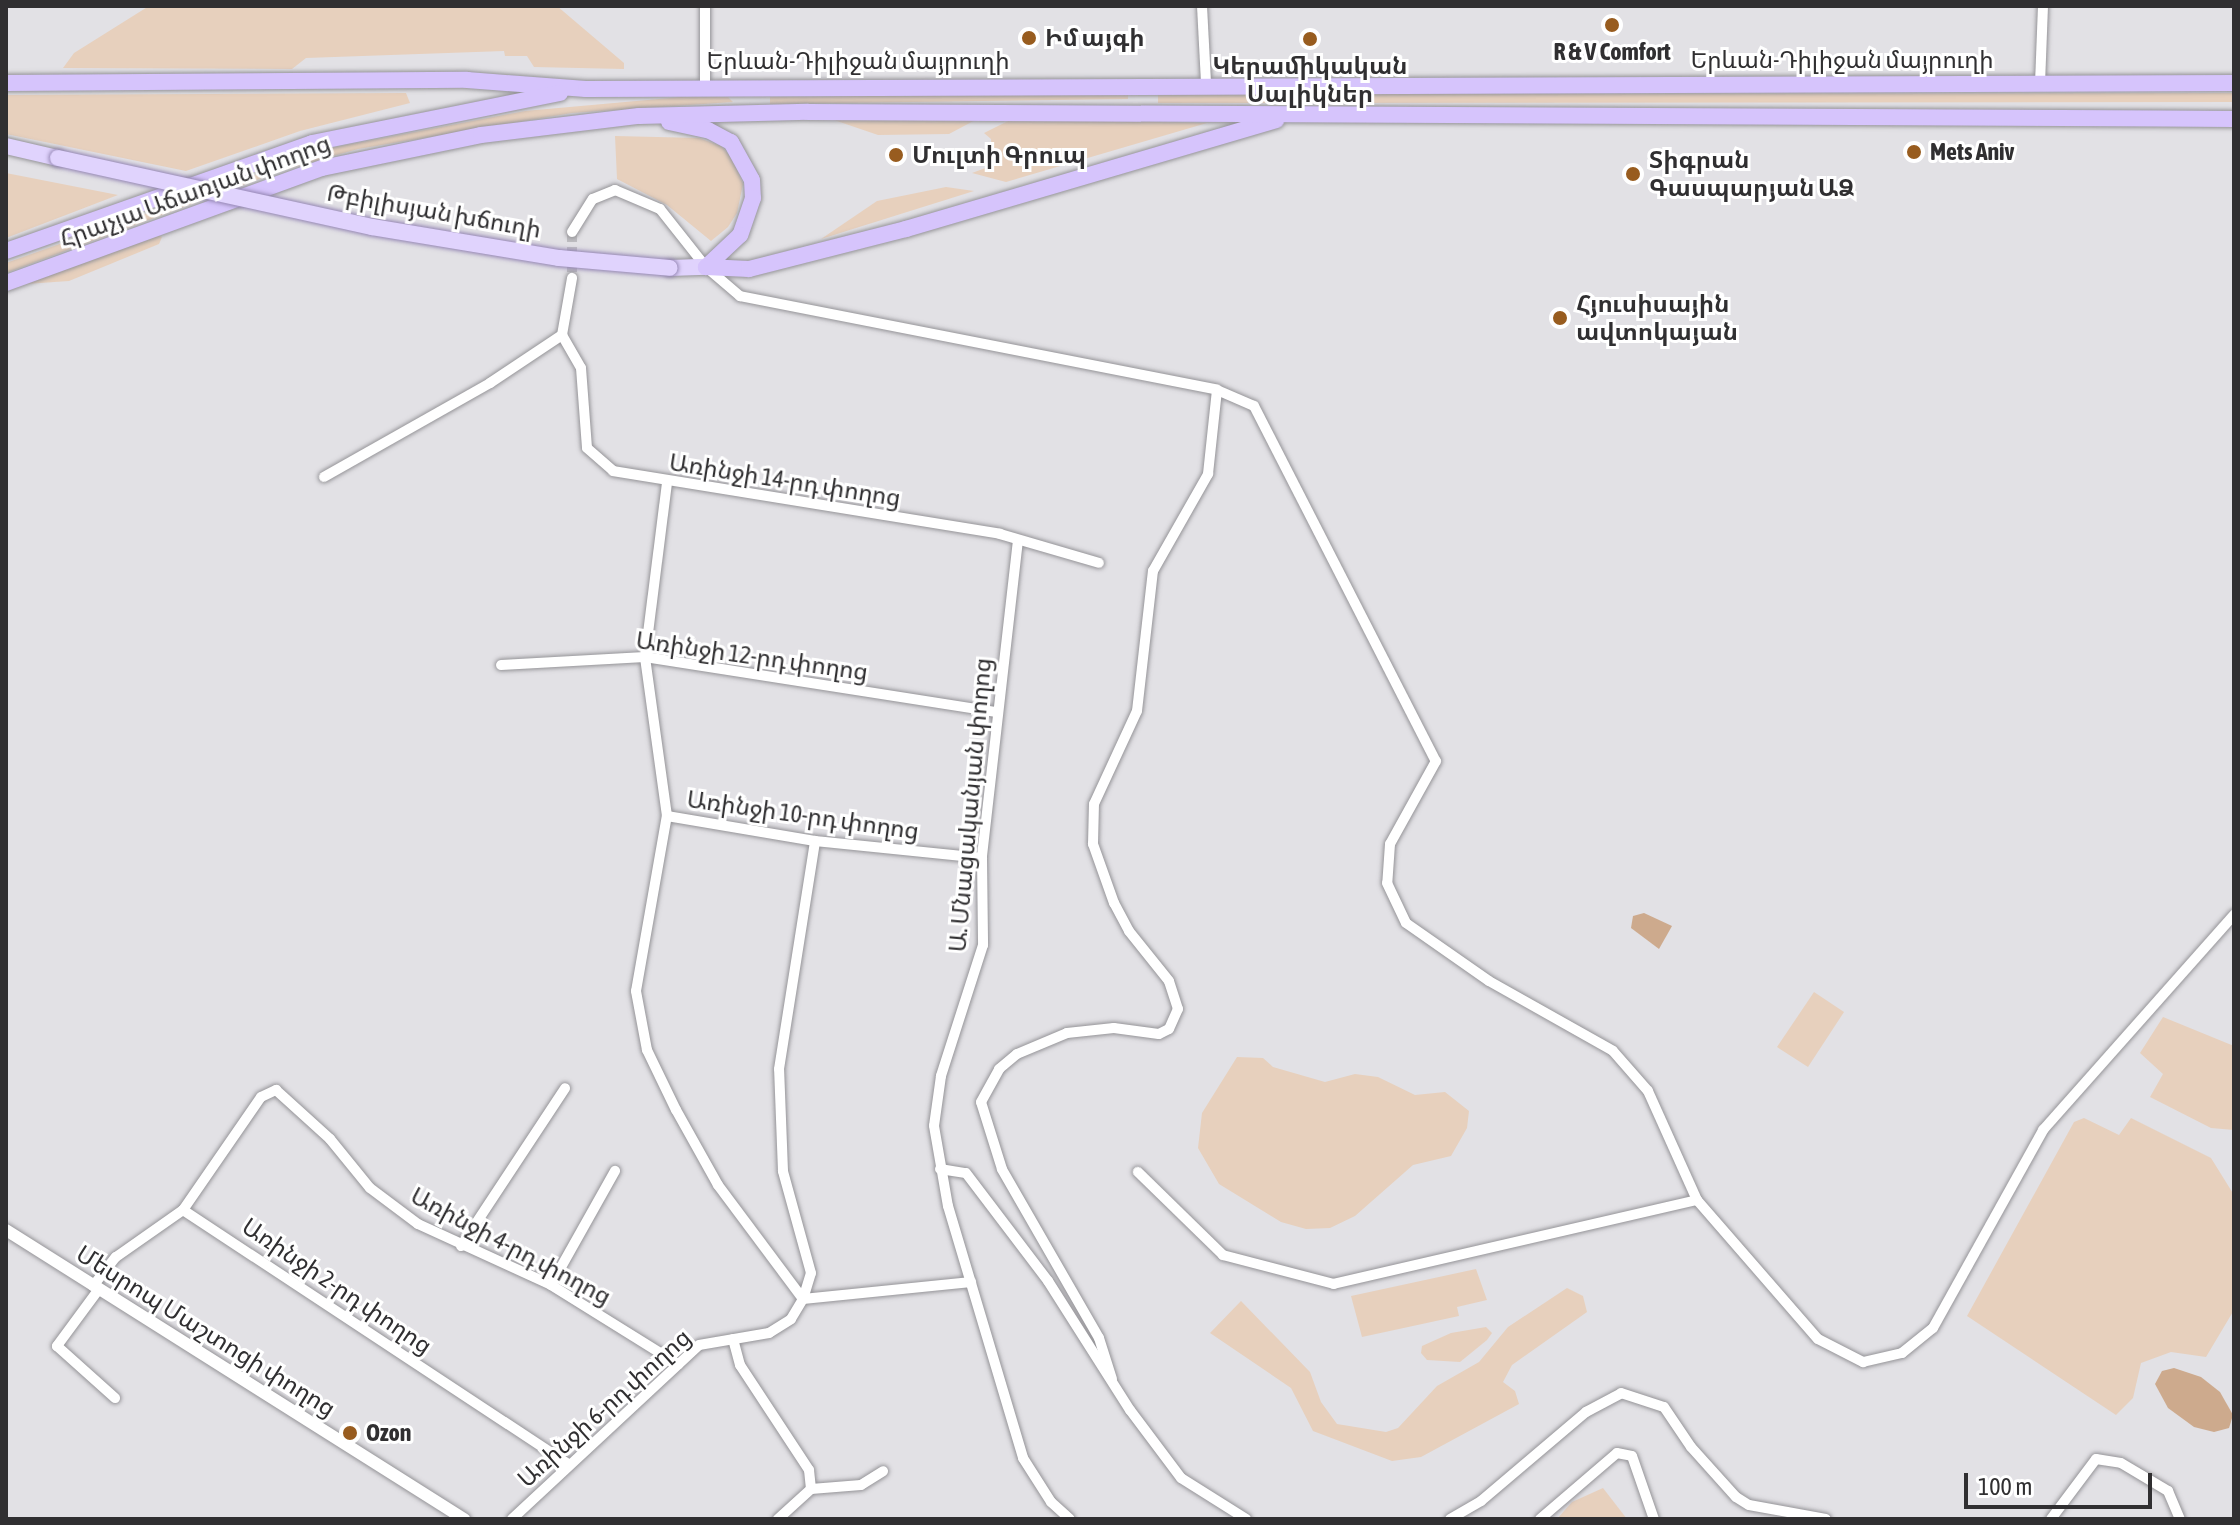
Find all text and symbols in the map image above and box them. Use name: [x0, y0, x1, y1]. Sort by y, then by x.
marker: R & V Comfort: [1603, 16, 1621, 34]
place label: Իմ այգի: [1045, 24, 1145, 52]
marker: Իմ այգի: [1020, 29, 1038, 47]
marker: Կերամիկական Սալիկներ: [1301, 30, 1319, 48]
place label: R & V Comfort: [1553, 38, 1671, 66]
street label: Երևան-Դիլիջան մայրուղի: [1691, 46, 1993, 74]
street label: Երևան-Դիլիջան մայրուղի: [707, 47, 1009, 75]
place label: Կերամիկական Սալիկներ: [1212, 52, 1408, 108]
street label: Հրաչյա Աճառյան փողոց: [56, 129, 334, 253]
place label: Mets Aniv: [1930, 138, 2014, 166]
place label: Մուլտի Գրուպ: [912, 141, 1086, 169]
marker: Mets Aniv: [1905, 143, 1923, 161]
marker: Մուլտի Գրուպ: [887, 146, 905, 164]
place label: Տիգրան Գասպարյան ԱՁ: [1649, 146, 1854, 202]
marker: Տիգրան Գասպարյան ԱՁ: [1624, 165, 1642, 183]
street label: Թբիլիսյան խճուղի: [325, 178, 543, 244]
place label: Հյուսիսային ավտոկայան: [1576, 290, 1738, 346]
marker: Հյուսիսային ավտոկայան: [1551, 309, 1569, 327]
street label: Առինջի 14-րդ փողոց: [667, 447, 903, 513]
street label: Առինջի 12-րդ փողոց: [634, 625, 870, 687]
street label: Ա. Մնացականյան փողոց: [943, 657, 997, 953]
street label: Առինջի 10-րդ փողոց: [685, 784, 921, 846]
street label: Առինջի 4-րդ փողոց: [406, 1181, 616, 1311]
street label: Առինջի 2-րդ փողոց: [237, 1212, 437, 1360]
street label: Մեսրոպ Մաշտոցի փողոց: [71, 1239, 341, 1423]
street label: Առինջի 6-րդ փողոց: [512, 1323, 696, 1493]
place label: Ozon: [366, 1419, 411, 1447]
marker: Ozon: [341, 1424, 359, 1442]
scale bar: [1968, 1457, 2156, 1507]
text: 100 m: [1978, 1473, 2032, 1500]

